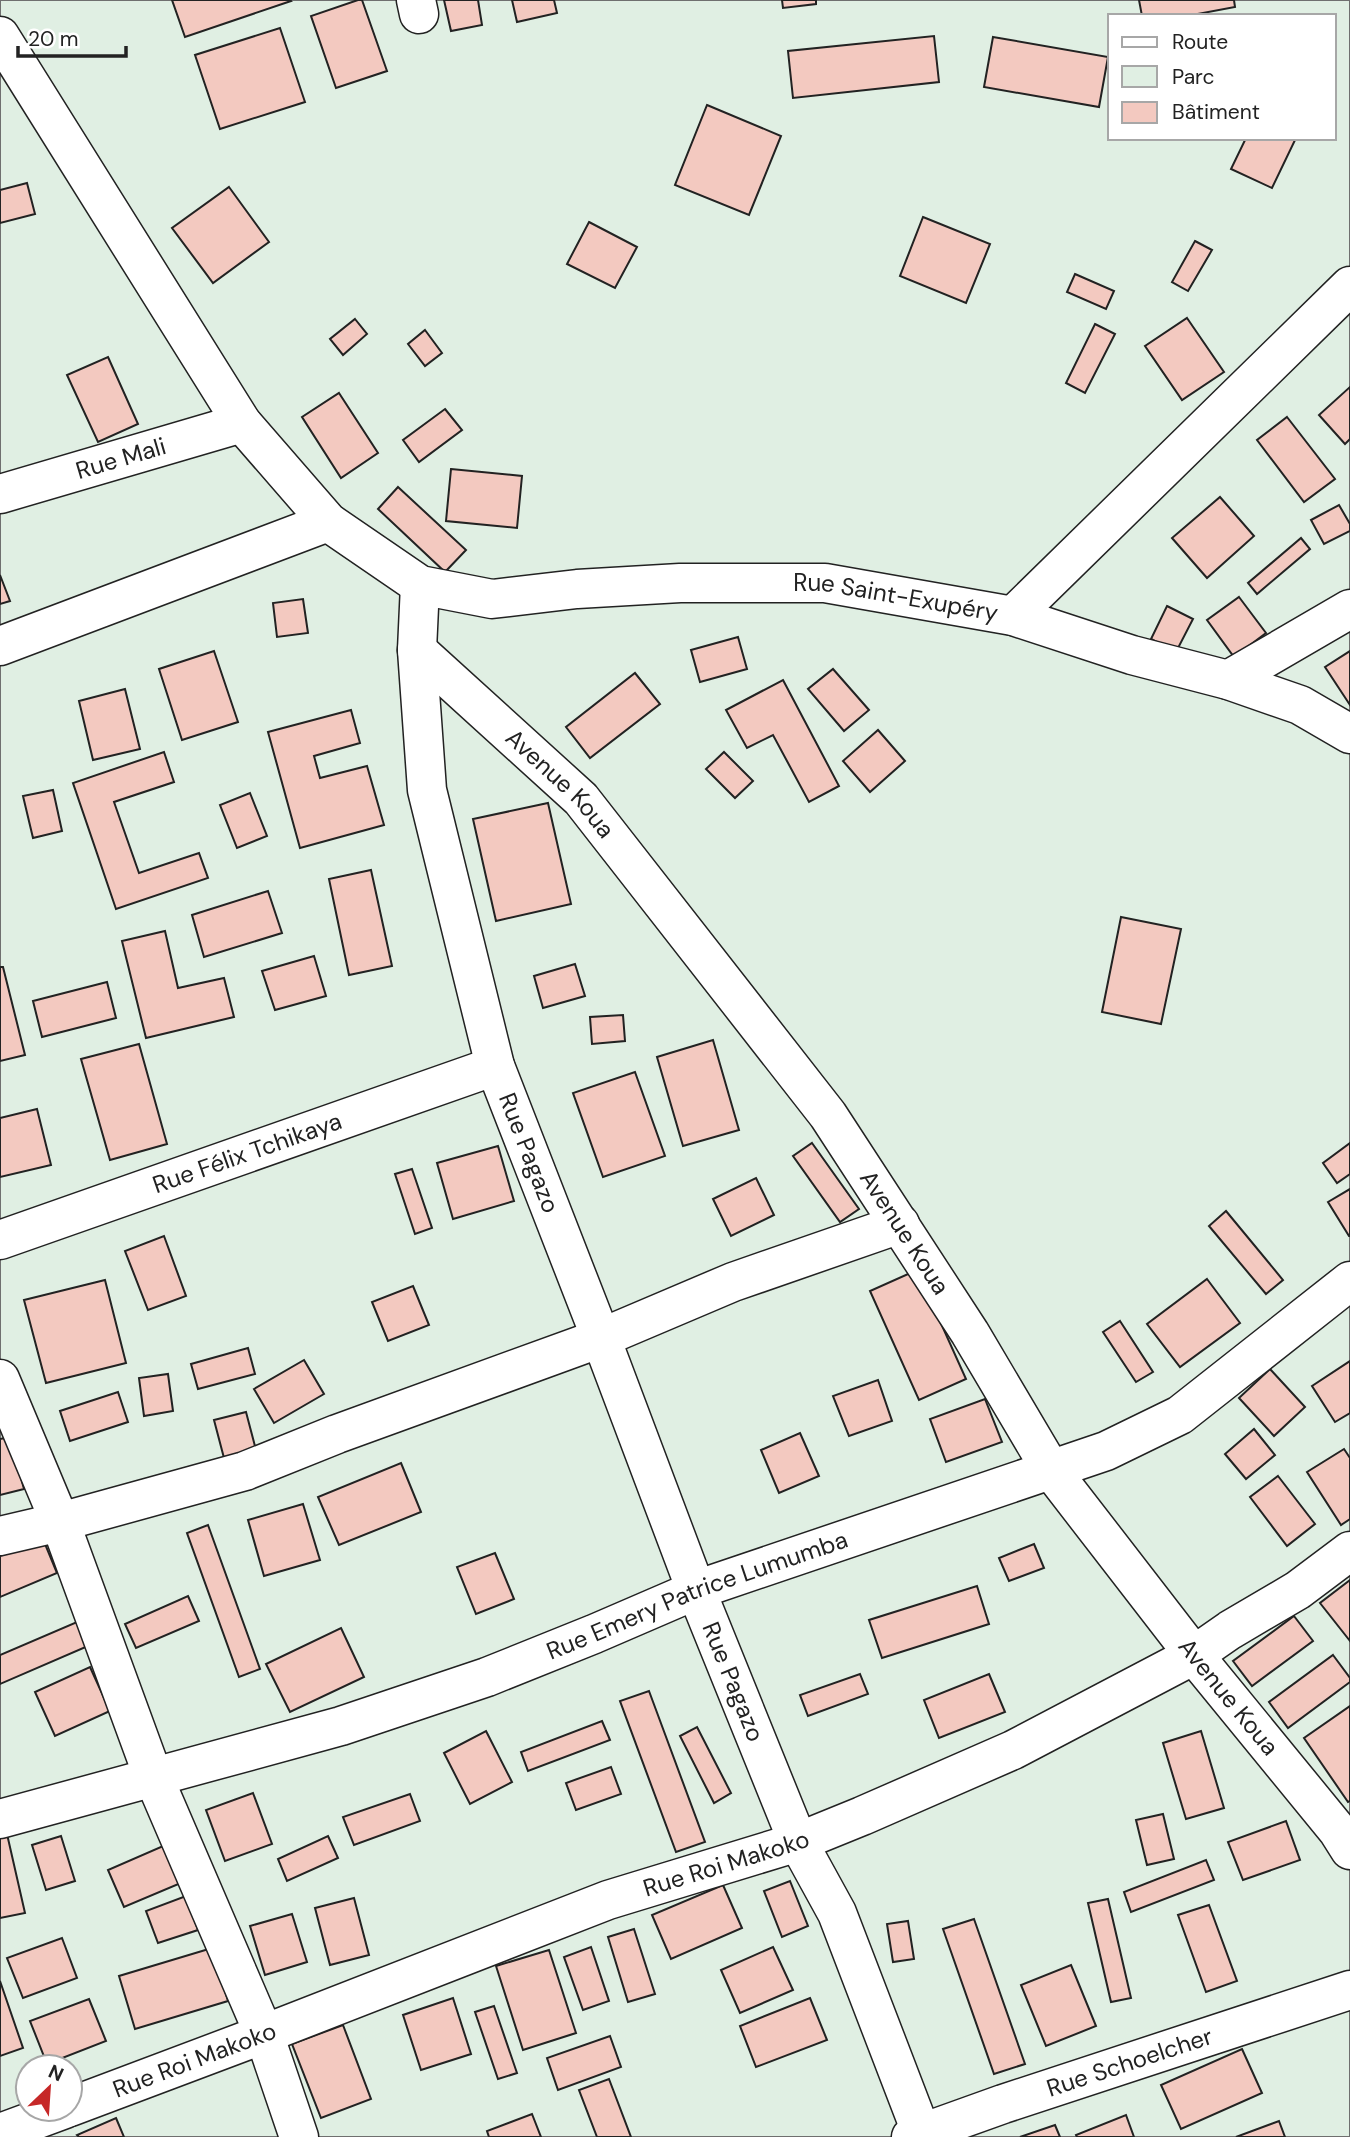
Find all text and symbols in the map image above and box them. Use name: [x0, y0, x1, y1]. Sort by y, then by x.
scale bar: [18, 14, 126, 58]
legend: [1108, 14, 1336, 140]
text: 20 m: [28, 25, 79, 53]
text: Route: [1172, 28, 1228, 56]
text: Parc: [1172, 63, 1215, 91]
text: Bâtiment: [1172, 98, 1260, 126]
street label: Rue Mali: [72, 430, 169, 486]
street label: Rue Saint-Exupéry: [793, 567, 1001, 628]
street label: Avenue Koua: [499, 722, 622, 844]
street label: Rue Pagazo: [492, 1088, 567, 1217]
street label: Rue Félix Tchikaya: [148, 1105, 346, 1200]
street label: Avenue Koua: [853, 1164, 957, 1300]
street label: Rue Emery Patrice Lumumba: [542, 1524, 852, 1667]
street label: Rue Pagazo: [696, 1617, 772, 1746]
street label: Avenue Koua: [1172, 1632, 1286, 1762]
street label: Rue Roi Makoko: [639, 1823, 814, 1903]
street label: Rue Roi Makoko: [108, 2015, 280, 2105]
street label: Rue Schoelcher: [1043, 2020, 1216, 2104]
north arrow: [14, 2053, 84, 2123]
text: N: [44, 2059, 68, 2087]

